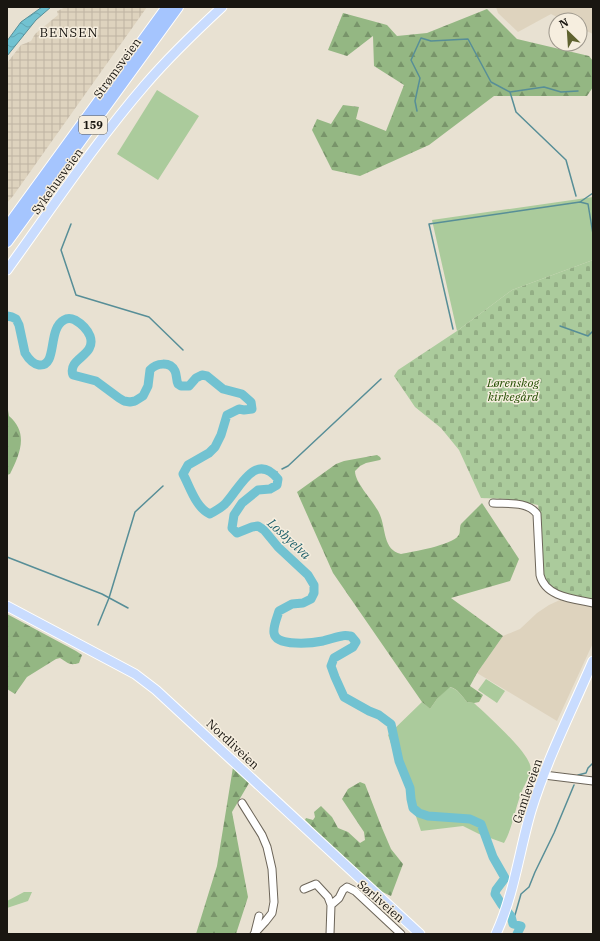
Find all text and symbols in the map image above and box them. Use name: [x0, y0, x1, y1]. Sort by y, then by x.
north arrow: [548, 12, 588, 52]
text: N: [557, 15, 571, 31]
district label: BENSEN: [39, 24, 99, 41]
street label: Strømsveien: [90, 35, 144, 101]
road number: 159: [79, 116, 107, 134]
street label: Sykehusveien: [28, 145, 86, 217]
park label: Lørenskog kirkegård: [486, 375, 539, 404]
water label: Losbyelva: [263, 514, 314, 563]
street label: Nordliveien: [204, 716, 263, 772]
street label: Gamleveien: [509, 756, 545, 825]
street label: Sørliveien: [355, 877, 408, 926]

